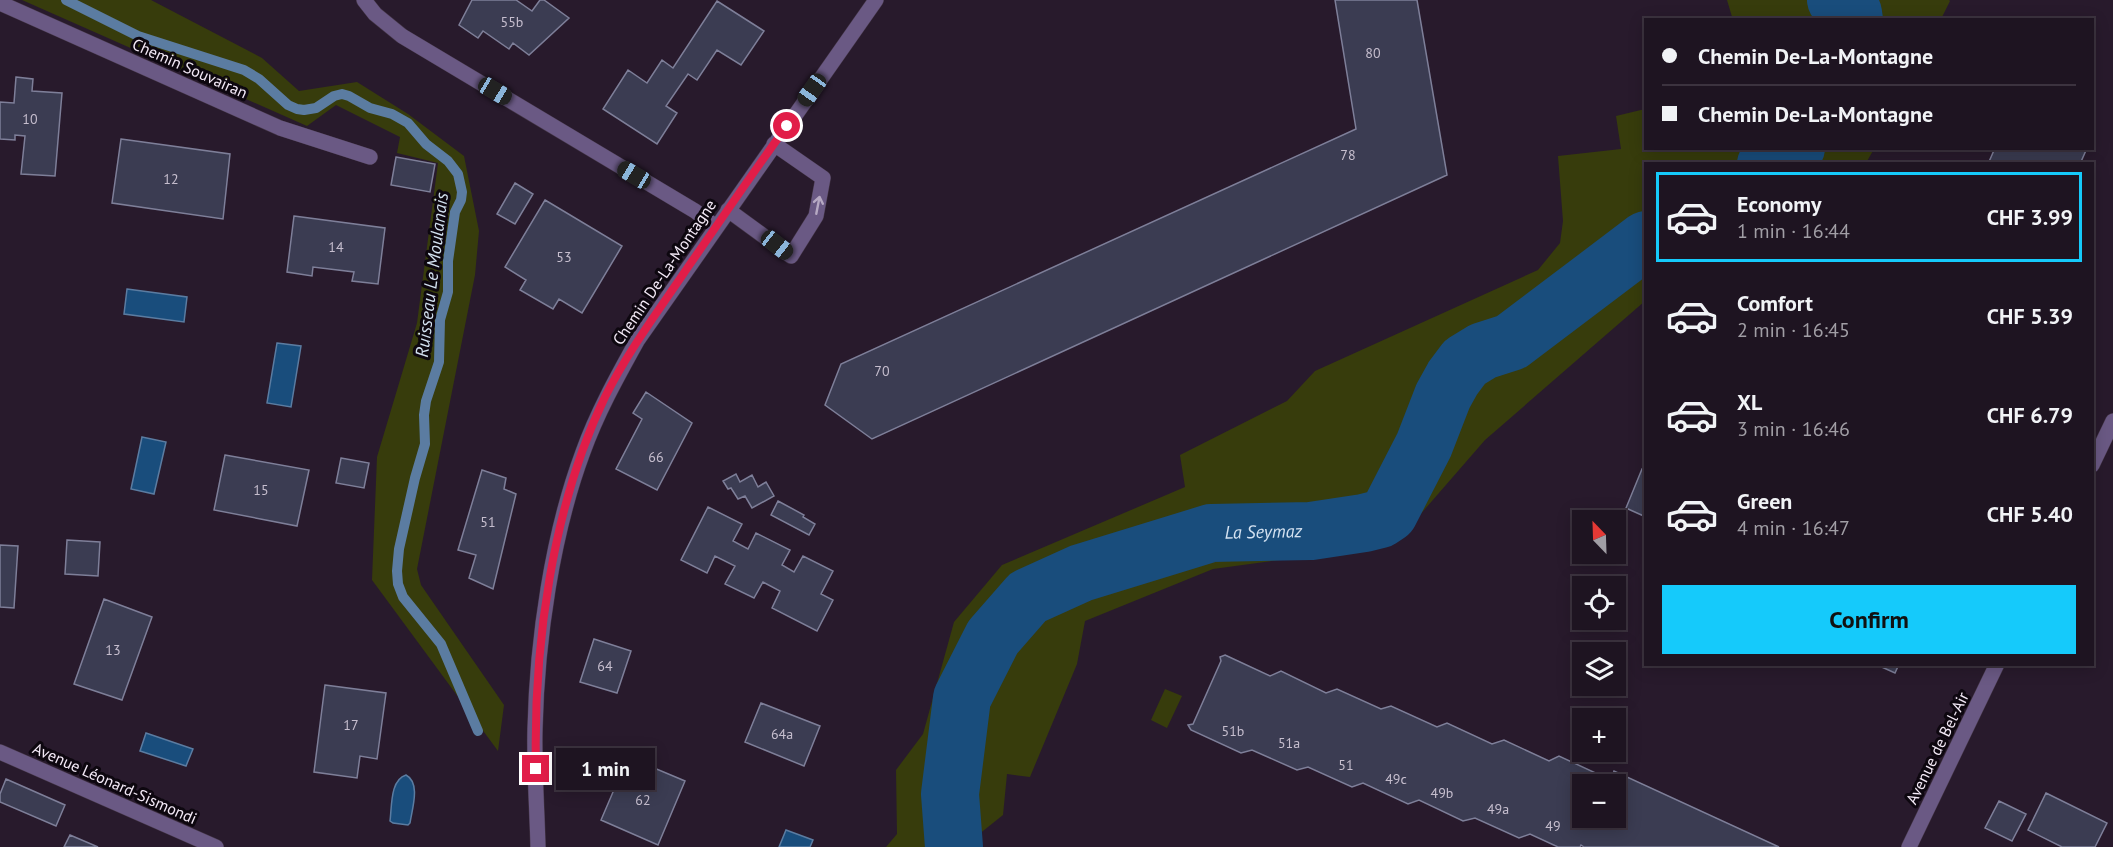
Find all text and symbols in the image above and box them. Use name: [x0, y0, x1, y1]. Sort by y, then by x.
house number: 55b: [501, 13, 523, 31]
street label: Chemin Souvairan: [129, 34, 251, 102]
text: Chemin De-La-Montagne: [1698, 42, 1933, 70]
house number: 80: [1365, 44, 1381, 62]
car: [794, 70, 830, 110]
car: [475, 74, 515, 108]
text: Chemin De-La-Montagne: [1698, 100, 1933, 128]
house number: 10: [22, 110, 38, 128]
route start: [773, 112, 800, 139]
house number: 78: [1340, 146, 1356, 164]
car: [614, 158, 654, 192]
house number: 12: [163, 170, 179, 188]
water label: Ruisseau Le Moulanais: [410, 190, 453, 359]
icon: car: [1665, 190, 1719, 244]
text: Economy: [1737, 190, 1821, 218]
street label: Chemin De-La-Montagne: [608, 195, 720, 349]
one-way arrow: [813, 195, 824, 215]
text: CHF 3.99: [1987, 203, 2073, 231]
text: 1 min · 16:44: [1737, 218, 1850, 244]
car: [757, 227, 797, 263]
house number: 14: [328, 238, 344, 256]
house number: 53: [556, 248, 572, 266]
icon: car: [1665, 289, 1719, 343]
text: Comfort: [1737, 289, 1813, 317]
text: CHF 5.39: [1987, 302, 2073, 330]
text: 2 min · 16:45: [1737, 317, 1850, 343]
house number: 70: [874, 362, 890, 380]
icon: car: [1665, 388, 1719, 442]
text: XL: [1737, 388, 1762, 416]
text: CHF 6.79: [1987, 401, 2073, 429]
text: 3 min · 16:46: [1737, 416, 1850, 442]
house number: 66: [648, 448, 664, 466]
house number: 15: [253, 481, 269, 499]
icon: car: [1665, 487, 1719, 541]
text: Green: [1737, 487, 1792, 515]
text: CHF 5.40: [1987, 500, 2073, 528]
north arrow: [1572, 510, 1626, 564]
map controls: [1572, 510, 1626, 828]
house number: 51: [480, 513, 496, 531]
text: 4 min · 16:47: [1737, 515, 1850, 541]
water label: La Seymaz: [1224, 519, 1303, 544]
button: locate: [1572, 576, 1626, 630]
button: Confirm: [1662, 585, 2076, 654]
house number: 13: [105, 641, 121, 659]
button: layers: [1572, 642, 1626, 696]
house number: 64: [597, 657, 613, 675]
street label: Avenue de Bel-Air: [1901, 688, 1973, 807]
button: +: [1572, 708, 1626, 762]
house number: 17: [343, 716, 359, 734]
house number: 51b: [1222, 722, 1244, 740]
house number: 64a: [771, 725, 793, 743]
house number: 51a: [1278, 734, 1300, 752]
street label: Avenue Léonard-Sismondi: [30, 738, 200, 828]
callout: 1 min: [557, 748, 656, 790]
route end: [522, 755, 549, 782]
text: 1 min: [581, 756, 630, 782]
house number: 51: [1338, 756, 1354, 774]
house number: 49c: [1385, 770, 1407, 788]
button: −: [1572, 774, 1626, 828]
house number: 49b: [1431, 784, 1453, 802]
house number: 62: [635, 791, 651, 809]
house number: 49a: [1487, 800, 1509, 818]
house number: 49: [1545, 817, 1561, 835]

